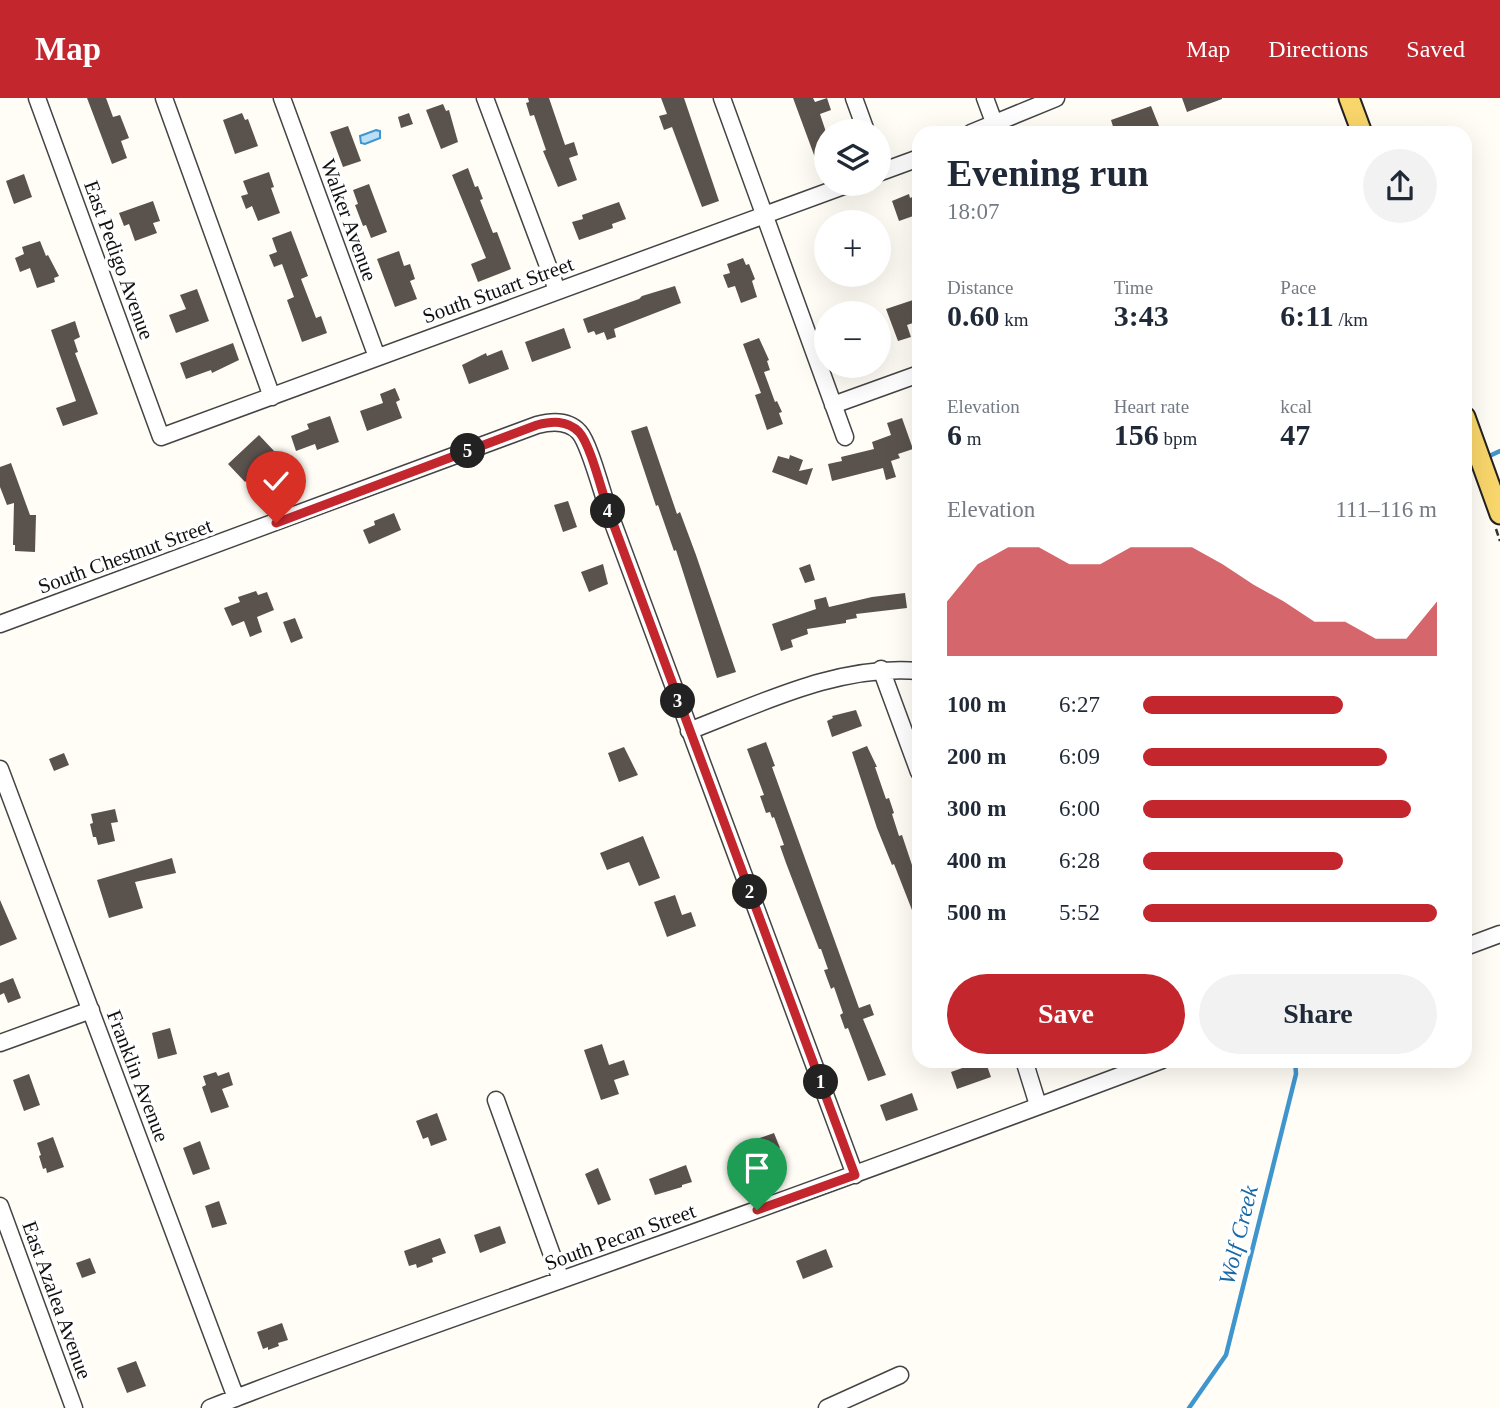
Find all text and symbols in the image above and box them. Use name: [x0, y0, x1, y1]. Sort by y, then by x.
text: Map: [35, 31, 101, 67]
text: Map: [1186, 36, 1230, 62]
text: Directions: [1268, 36, 1368, 62]
text: Saved: [1406, 36, 1465, 62]
map controls: [814, 119, 891, 378]
button: layers: [814, 119, 891, 196]
button: share: [1363, 149, 1437, 223]
text: Evening run: [947, 152, 1149, 194]
street label: Walker Avenue: [316, 156, 382, 284]
street label: East Pedigo Avenue: [79, 177, 159, 343]
text: 18:07: [947, 199, 999, 224]
button: +: [814, 210, 891, 287]
street label: South Stuart Street: [419, 252, 577, 328]
text: Distance: [947, 277, 1013, 298]
text: Time: [1114, 277, 1153, 298]
text: Pace: [1280, 277, 1316, 298]
text: 0.60: [947, 299, 1000, 332]
text: 3:43: [1114, 299, 1169, 332]
text: 6:11: [1280, 299, 1334, 332]
button: −: [814, 301, 891, 378]
text: km: [1000, 309, 1029, 330]
text: /km: [1334, 309, 1368, 330]
text: Elevation: [947, 396, 1020, 417]
text: Heart rate: [1114, 396, 1189, 417]
text: kcal: [1280, 396, 1312, 417]
text: 6: [947, 418, 962, 451]
text: 156: [1114, 418, 1159, 451]
text: 47: [1280, 418, 1310, 451]
text: m: [962, 428, 982, 449]
text: bpm: [1159, 428, 1197, 449]
pin: 5: [450, 434, 486, 468]
text: 5: [463, 440, 472, 461]
pin: [246, 451, 306, 523]
icon: check: [257, 462, 295, 500]
pin: 4: [590, 494, 626, 528]
text: Elevation: [947, 497, 1035, 522]
text: 111–116 m: [1335, 497, 1437, 522]
text: 4: [603, 500, 612, 521]
street label: South Chestnut Street: [35, 513, 215, 599]
pin: 3: [660, 684, 696, 718]
text: 3: [673, 690, 682, 711]
text: 100 m: [947, 692, 1006, 717]
text: 6:27: [1059, 692, 1100, 717]
text: 200 m: [947, 744, 1006, 769]
text: 6:09: [1059, 744, 1100, 769]
text: 300 m: [947, 796, 1006, 821]
text: 6:00: [1059, 796, 1100, 821]
text: 400 m: [947, 848, 1006, 873]
text: 6:28: [1059, 848, 1100, 873]
pin: 2: [732, 874, 768, 910]
text: 2: [745, 881, 754, 902]
text: 500 m: [947, 900, 1006, 925]
text: 5:52: [1059, 900, 1100, 925]
button: Save: [947, 974, 1185, 1054]
button: Share: [1199, 974, 1437, 1054]
street label: Franklin Avenue: [102, 1007, 174, 1145]
pin: 1: [804, 1065, 838, 1100]
text: 1: [816, 1071, 825, 1092]
pin: [727, 1138, 787, 1210]
icon: arrive: [738, 1149, 776, 1187]
water label: Wolf Creek: [1214, 1182, 1263, 1287]
street label: South Pecan Street: [541, 1199, 699, 1275]
street label: East Azalea Avenue: [17, 1218, 97, 1382]

